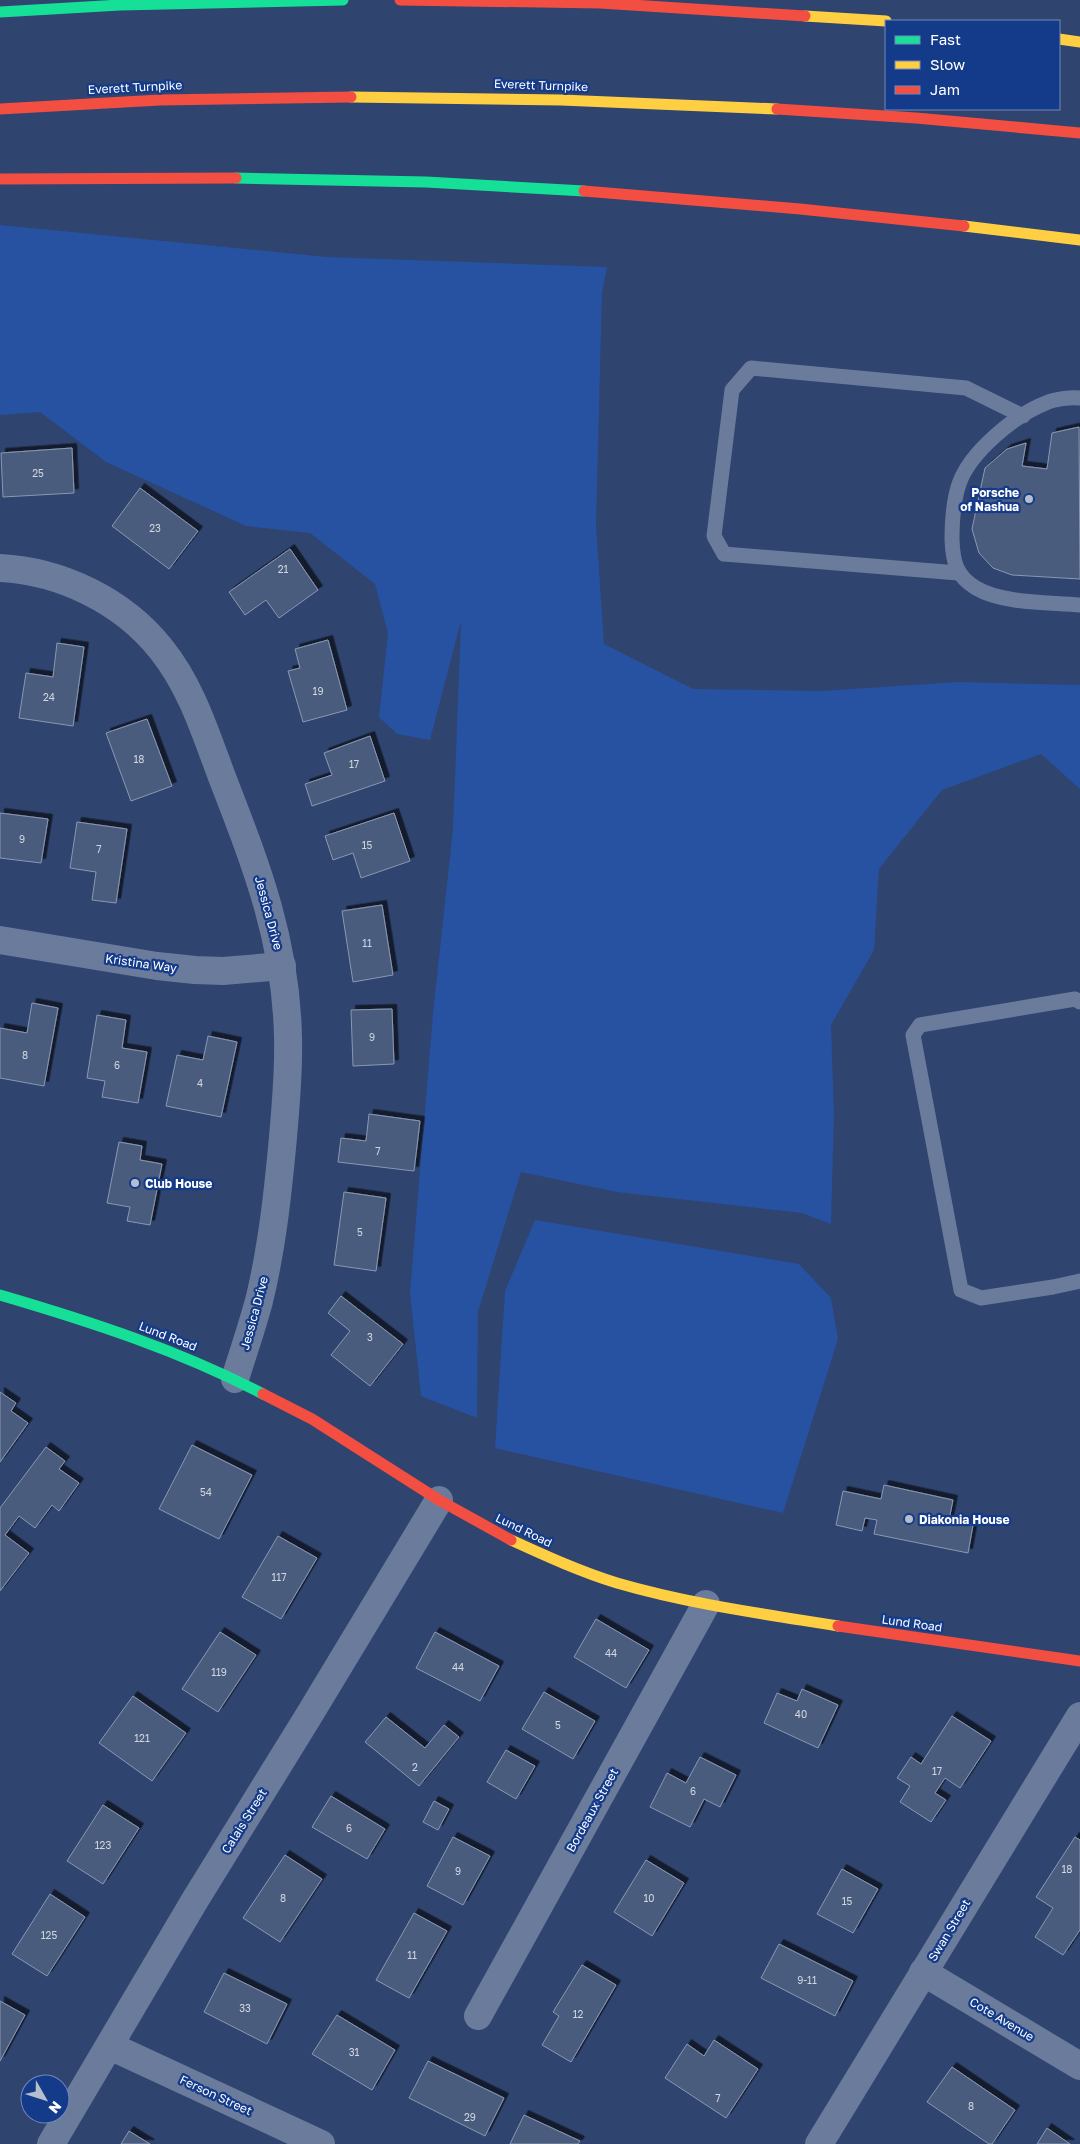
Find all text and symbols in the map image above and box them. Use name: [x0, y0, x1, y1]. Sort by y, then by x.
legend: [885, 20, 1060, 110]
text: Fast: [930, 30, 961, 48]
text: Slow: [930, 55, 965, 73]
street label: Everett Turnpike: [494, 76, 588, 94]
street label: Everett Turnpike: [87, 77, 183, 97]
text: Jam: [930, 80, 960, 98]
house number: 25: [32, 467, 44, 479]
place label: Porsche of Nashua: [960, 485, 1019, 514]
marker: Porsche of Nashua: [1023, 493, 1035, 505]
house number: 23: [149, 522, 161, 534]
house number: 21: [278, 563, 288, 575]
house number: 19: [313, 685, 323, 697]
house number: 24: [43, 691, 55, 703]
house number: 18: [134, 753, 144, 765]
house number: 17: [349, 758, 359, 770]
house number: 9: [19, 833, 25, 845]
house number: 15: [362, 839, 373, 851]
house number: 7: [96, 843, 102, 855]
street label: Jessica Drive: [252, 875, 286, 951]
house number: 11: [362, 937, 372, 949]
street label: Kristina Way: [104, 951, 178, 975]
house number: 9: [369, 1031, 375, 1043]
house number: 8: [22, 1049, 28, 1061]
house number: 6: [114, 1059, 120, 1071]
house number: 4: [197, 1077, 203, 1089]
house number: 7: [375, 1145, 381, 1157]
place label: Club House: [145, 1176, 212, 1191]
marker: Club House: [129, 1177, 141, 1189]
house number: 5: [357, 1226, 363, 1238]
street label: Jessica Drive: [237, 1275, 271, 1351]
street label: Lund Road: [137, 1318, 199, 1354]
house number: 3: [367, 1331, 373, 1343]
house number: 54: [200, 1486, 212, 1498]
street label: Lund Road: [493, 1510, 555, 1550]
place label: Diakonia House: [919, 1512, 1010, 1527]
marker: Diakonia House: [903, 1513, 915, 1525]
house number: 117: [272, 1571, 287, 1583]
street label: Lund Road: [881, 1611, 943, 1635]
house number: 44: [605, 1647, 617, 1659]
house number: 44: [452, 1661, 464, 1673]
house number: 119: [211, 1666, 227, 1678]
house number: 40: [795, 1708, 807, 1720]
house number: 5: [555, 1719, 561, 1731]
house number: 121: [134, 1732, 150, 1744]
house number: 2: [412, 1761, 418, 1773]
street label: Bordeaux Street: [563, 1765, 621, 1854]
house number: 17: [932, 1765, 942, 1777]
house number: 6: [690, 1785, 696, 1797]
street label: Calais Street: [218, 1786, 270, 1856]
house number: 6: [346, 1822, 352, 1834]
house number: 123: [95, 1839, 111, 1851]
house number: 18: [1062, 1863, 1072, 1875]
house number: 9: [455, 1865, 461, 1877]
house number: 8: [280, 1892, 286, 1904]
house number: 10: [643, 1892, 655, 1904]
house number: 15: [842, 1895, 853, 1907]
street label: Swan Street: [925, 1896, 973, 1964]
house number: 125: [41, 1929, 57, 1941]
house number: 11: [407, 1949, 417, 1961]
house number: 9-11: [797, 1974, 817, 1986]
street label: Cote Avenue: [967, 1994, 1037, 2044]
house number: 33: [239, 2002, 251, 2014]
house number: 12: [573, 2008, 584, 2020]
house number: 31: [349, 2046, 359, 2058]
street label: Ferson Street: [177, 2072, 255, 2118]
north arrow: [20, 2074, 70, 2124]
house number: 7: [715, 2092, 721, 2104]
text: N: [46, 2098, 65, 2117]
house number: 8: [968, 2100, 974, 2112]
house number: 29: [464, 2111, 476, 2123]

